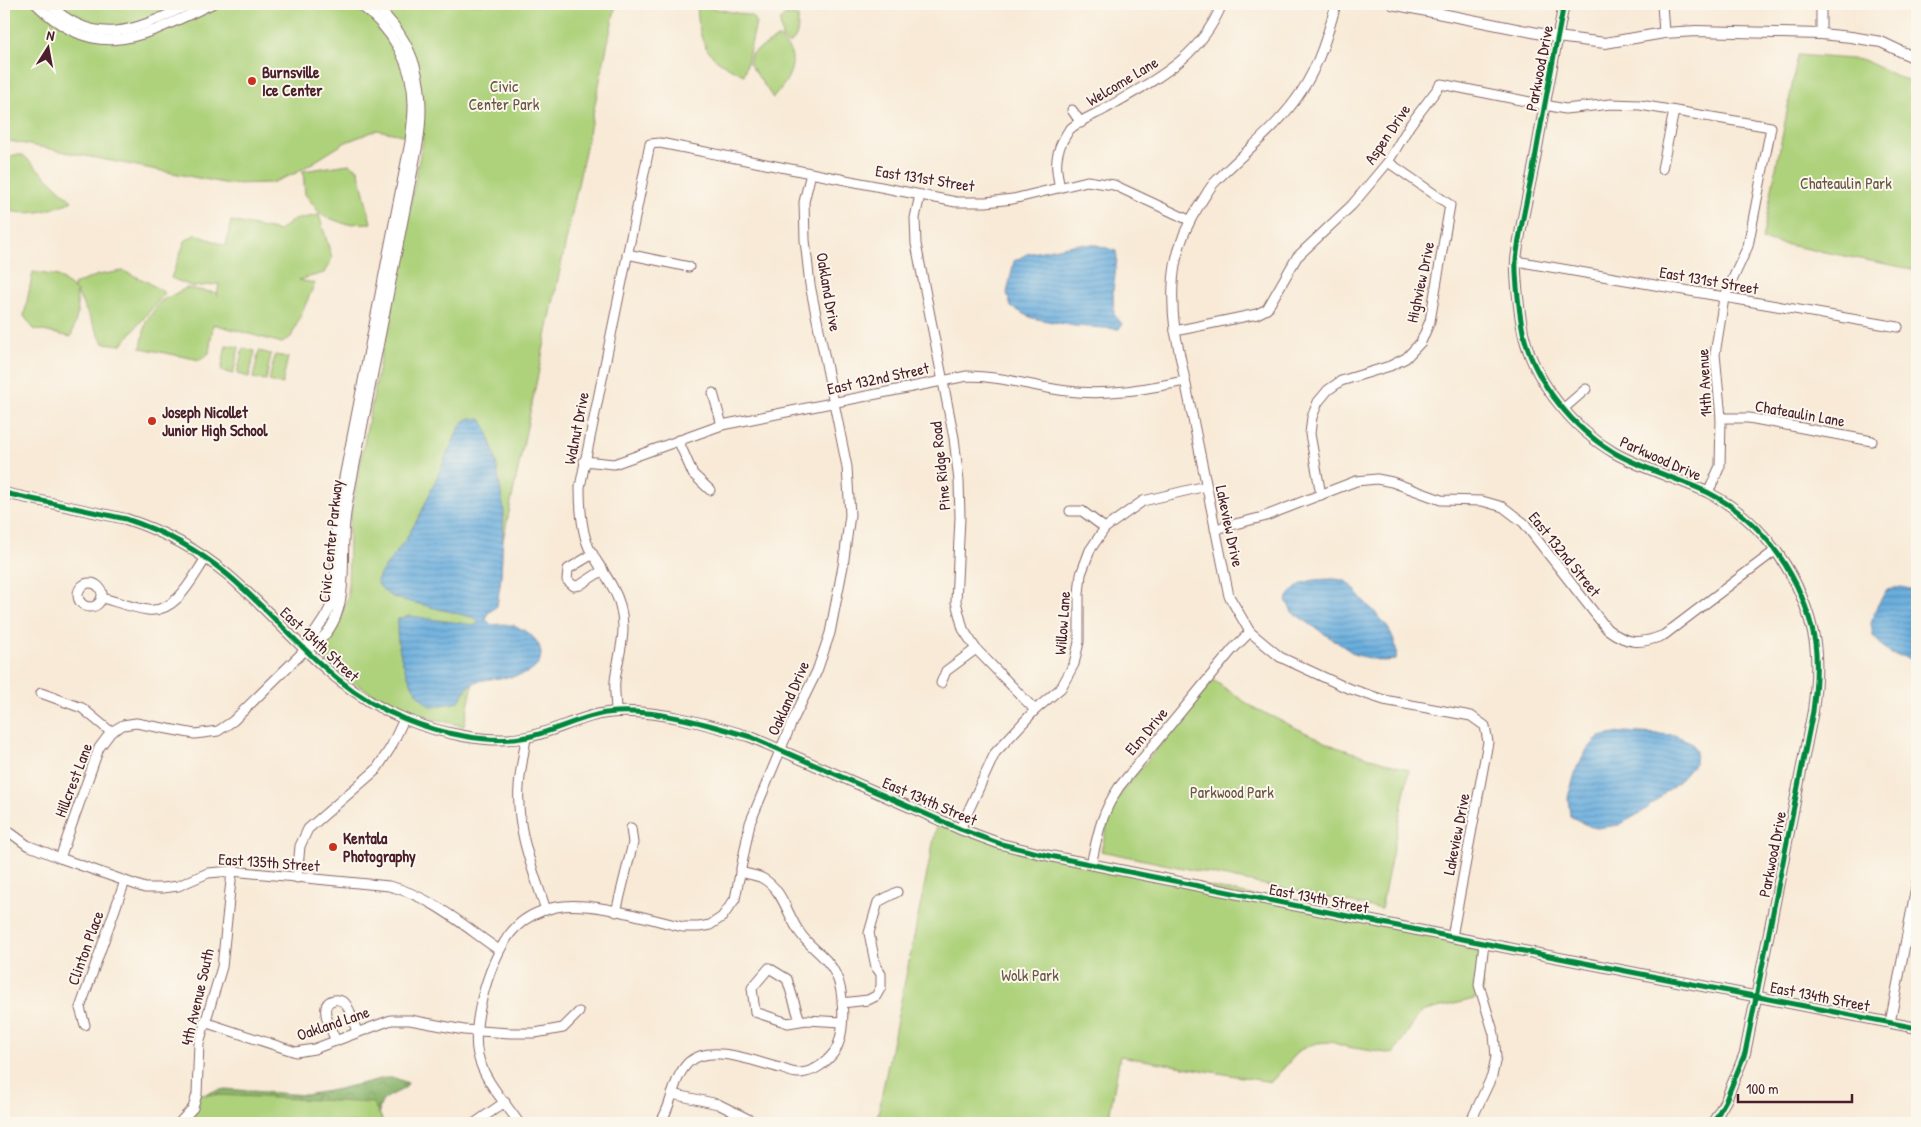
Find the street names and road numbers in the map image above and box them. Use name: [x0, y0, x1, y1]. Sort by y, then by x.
street label: Parkwood Drive: [1520, 23, 1558, 113]
street label: Welcome Lane: [1082, 51, 1162, 111]
street label: Aspen Drive: [1359, 99, 1416, 168]
street label: East 131st Street: [874, 159, 977, 197]
street label: Highview Drive: [1401, 239, 1439, 325]
street label: Oakland Drive: [811, 251, 847, 334]
street label: East 131st Street: [1658, 260, 1761, 300]
street label: 14th Avenue: [1691, 348, 1717, 418]
street label: East 132nd Street: [825, 356, 931, 400]
street label: Walnut Drive: [558, 389, 594, 466]
street label: Chateaulin Lane: [1753, 394, 1847, 432]
street label: Pine Ridge Road: [924, 421, 956, 511]
street label: Parkwood Drive: [1617, 430, 1706, 486]
street label: Civic Center Parkway: [313, 478, 347, 604]
street label: Lakeview Drive: [1211, 483, 1249, 569]
street label: East 132nd Street: [1524, 507, 1606, 602]
street label: Willow Lane: [1049, 590, 1075, 656]
street label: East 134th Street: [276, 602, 365, 687]
street label: Oakland Drive: [762, 657, 814, 739]
street label: Elm Drive: [1120, 702, 1173, 760]
street label: Hillcrest Lane: [49, 739, 97, 820]
street label: East 134th Street: [879, 771, 981, 831]
street label: Lakeview Drive: [1437, 791, 1475, 877]
street label: Parkwood Drive: [1753, 809, 1791, 899]
street label: East 135th Street: [218, 847, 321, 877]
street label: East 134th Street: [1267, 878, 1371, 919]
street label: Clinton Place: [61, 907, 109, 988]
street label: 4th Avenue South: [175, 946, 219, 1048]
street label: East 134th Street: [1768, 976, 1872, 1017]
street label: Oakland Lane: [294, 1000, 373, 1046]

